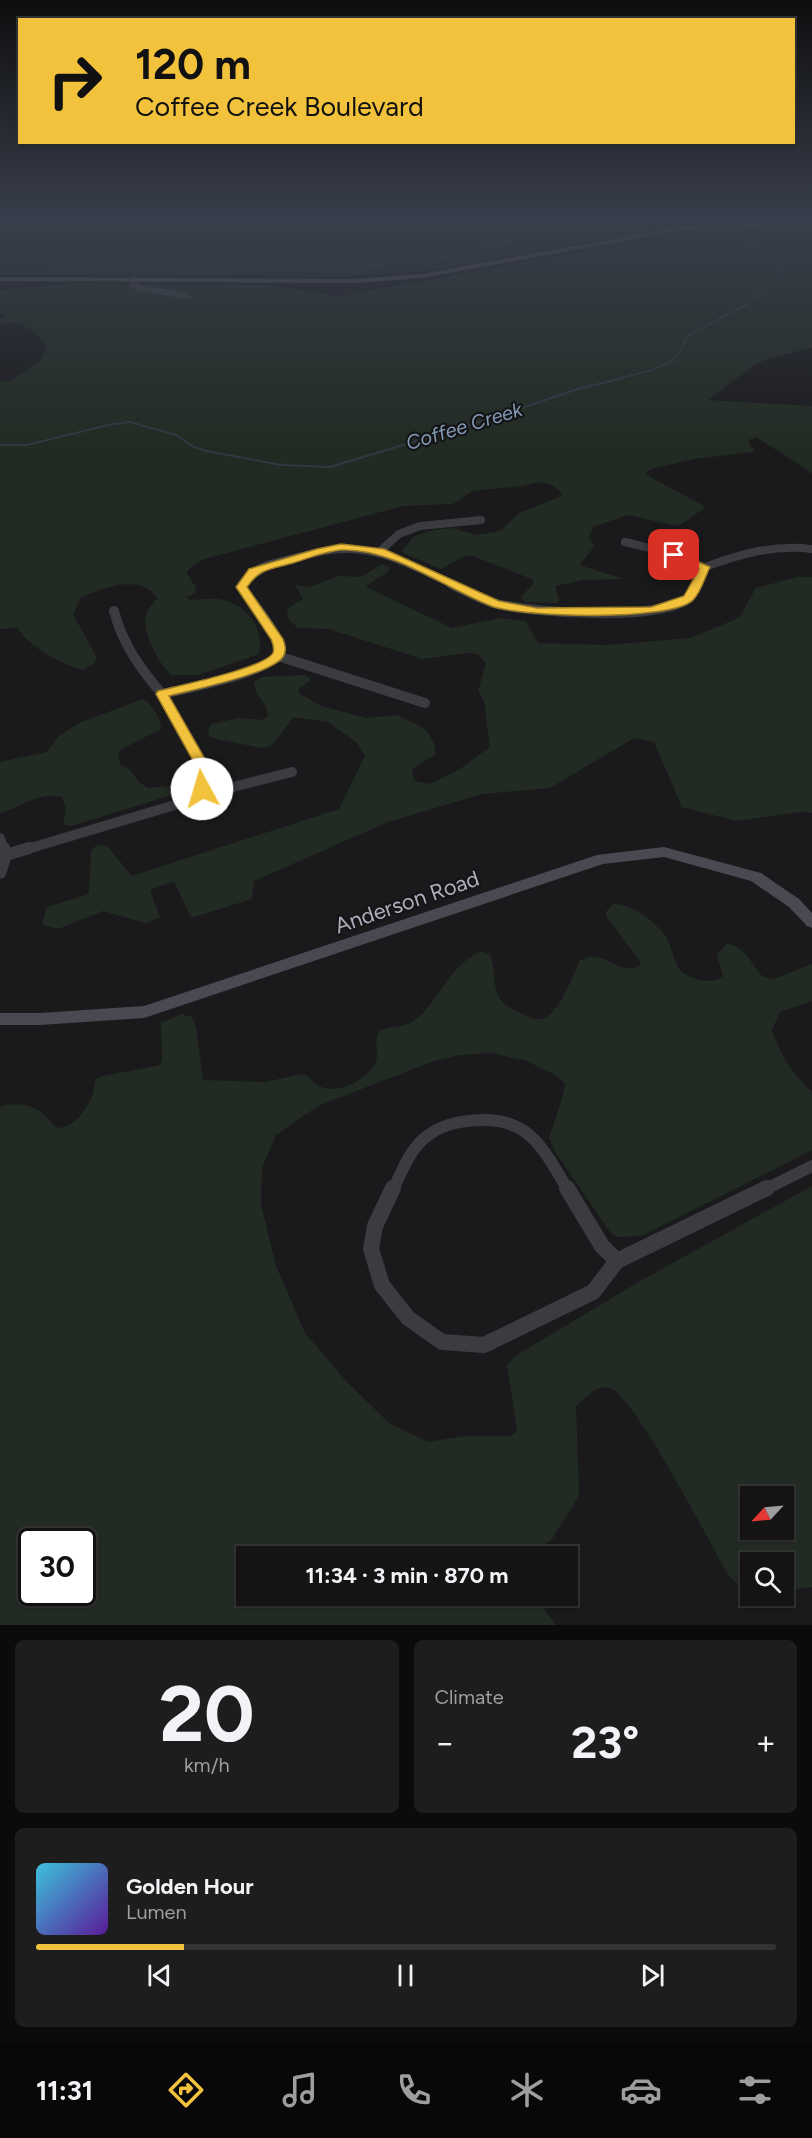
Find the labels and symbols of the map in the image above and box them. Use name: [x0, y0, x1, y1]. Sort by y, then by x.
water label: Coffee Creek: [403, 397, 526, 455]
pin: [648, 529, 699, 580]
position arrow: [170, 757, 234, 821]
street label: Anderson Road: [331, 865, 483, 939]
north arrow: [740, 1486, 794, 1540]
speed limit sign: 30: [18, 1528, 96, 1606]

